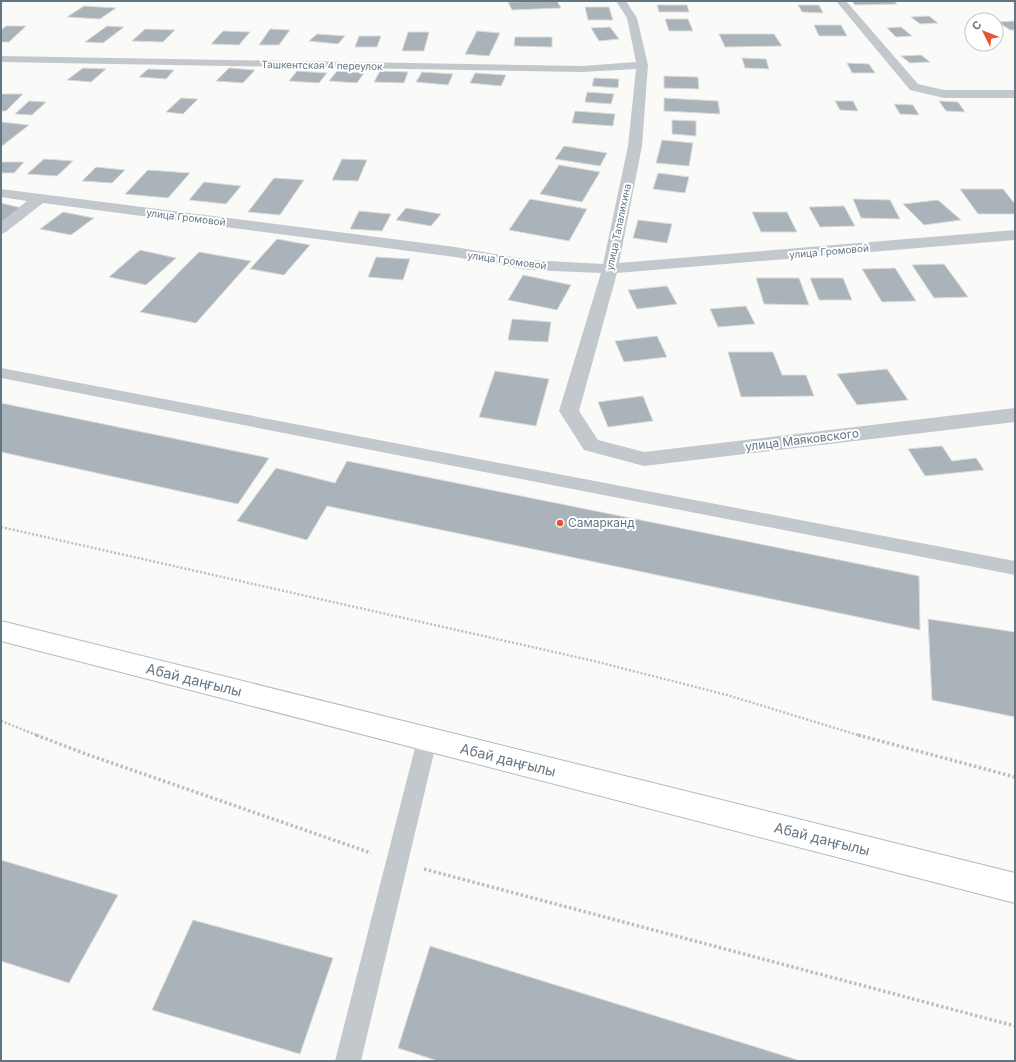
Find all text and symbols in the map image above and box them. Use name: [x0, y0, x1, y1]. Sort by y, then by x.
north arrow: [964, 12, 1004, 52]
text: С: [969, 17, 985, 33]
street label: Ташкентская 4 переулок: [261, 58, 383, 72]
street label: улица Талалихина: [603, 182, 633, 272]
street label: улица Громовой: [146, 206, 226, 228]
street label: улица Громовой: [789, 242, 869, 260]
street label: улица Громовой: [467, 249, 547, 272]
street label: улица Маяковского: [744, 425, 860, 454]
place label: Самарканд: [568, 515, 635, 530]
marker: Самарканд: [555, 518, 565, 528]
street label: Абай даңғылы: [145, 659, 244, 700]
street label: Абай даңғылы: [459, 739, 558, 780]
street label: Абай даңғылы: [773, 818, 872, 859]

